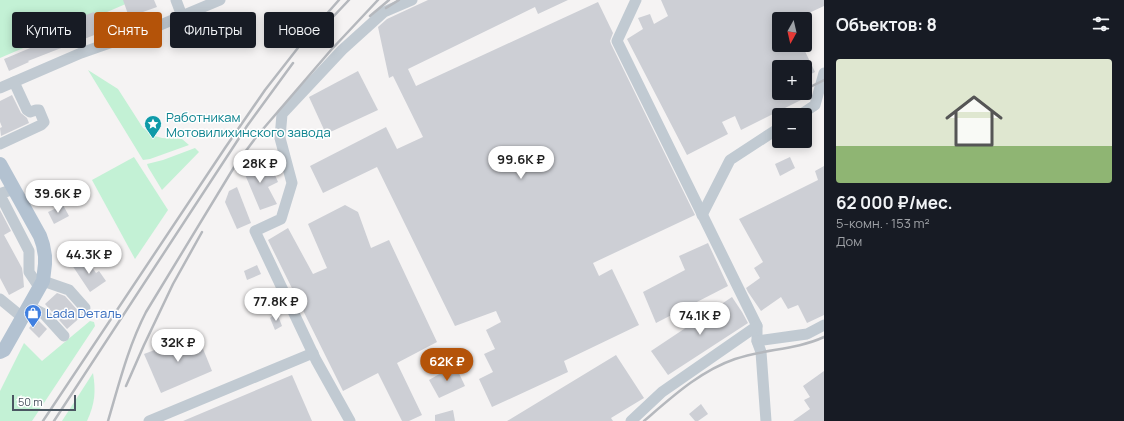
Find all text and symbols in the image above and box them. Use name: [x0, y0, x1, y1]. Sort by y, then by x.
chip: Купить: [12, 12, 86, 48]
chip: Снять: [94, 12, 162, 48]
chip: Фильтры: [170, 12, 256, 48]
chip: Новое: [264, 12, 334, 48]
north arrow: [772, 12, 812, 52]
map controls: [772, 12, 812, 148]
text: Объектов: 8: [836, 13, 937, 36]
icon: filters: [1090, 13, 1112, 35]
button: +: [772, 60, 812, 100]
icon: home: [938, 85, 1010, 157]
place label: Работникам Мотовилихинского завода: [166, 108, 331, 141]
button: −: [772, 108, 812, 148]
place icon: Работникам Мотовилихинского завода: [143, 114, 163, 139]
pin: 99.6K ₽: [484, 146, 558, 180]
pin: 28K ₽: [232, 150, 288, 184]
text: 99.6K ₽: [497, 150, 545, 168]
text: 28K ₽: [242, 154, 278, 172]
pin: 39.6K ₽: [21, 180, 95, 214]
text: 39.6K ₽: [34, 184, 82, 202]
text: 62 000 ₽/мес.: [836, 191, 953, 214]
text: 5-комн. · 153 m²: [836, 214, 930, 232]
text: Дом: [836, 232, 862, 250]
pin: 44.3K ₽: [52, 241, 126, 275]
text: 44.3K ₽: [66, 245, 112, 263]
pin: 77.8K ₽: [239, 288, 313, 322]
text: 77.8K ₽: [253, 292, 299, 310]
pin: 74.1K ₽: [663, 302, 737, 336]
shop icon: Lada Dеталь: [23, 303, 43, 328]
place label: Lada Dеталь: [46, 304, 122, 322]
text: 74.1K ₽: [679, 306, 721, 324]
pin: 32K ₽: [150, 329, 206, 363]
text: 32K ₽: [161, 333, 195, 351]
pin: 62K ₽: [419, 348, 475, 382]
text: 62K ₽: [429, 352, 465, 370]
scale bar: [12, 393, 76, 412]
text: 50 m: [18, 394, 43, 409]

